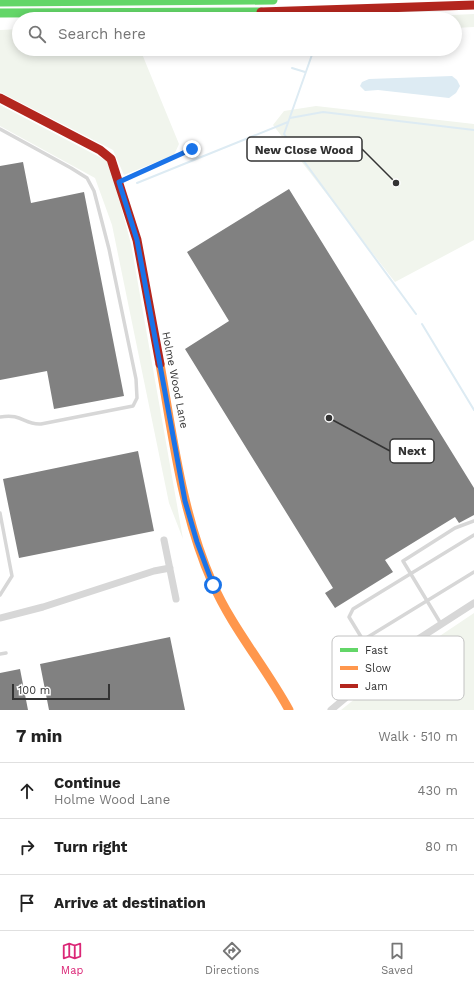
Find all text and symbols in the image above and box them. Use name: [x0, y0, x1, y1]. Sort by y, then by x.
search box: [12, 12, 462, 56]
icon: search: [26, 23, 48, 45]
text: Search here: [58, 25, 146, 43]
callout: New Close Wood: [247, 137, 362, 161]
route end: [183, 140, 201, 158]
text: New Close Wood: [255, 143, 353, 157]
street label: Holme Wood Lane: [159, 331, 191, 429]
callout: Next: [390, 439, 434, 463]
text: Next: [398, 444, 427, 458]
route start: [204, 576, 222, 594]
legend: [332, 636, 464, 700]
text: Fast: [365, 644, 388, 657]
text: Slow: [365, 662, 391, 675]
text: Jam: [365, 680, 388, 693]
scale bar: [12, 682, 110, 701]
text: 100 m: [18, 684, 50, 697]
text: 7 min: [16, 726, 62, 746]
text: Walk · 510 m: [378, 729, 458, 744]
text: Continue: [54, 774, 121, 792]
icon: ahead: [16, 780, 38, 802]
text: 430 m: [418, 783, 458, 798]
text: Holme Wood Lane: [54, 792, 170, 807]
icon: right: [16, 836, 38, 858]
text: Turn right: [54, 838, 127, 856]
text: 80 m: [425, 839, 458, 854]
icon: arrive: [16, 892, 38, 914]
text: Arrive at destination: [54, 894, 206, 912]
tab: Map: [61, 940, 83, 977]
tab: Directions: [205, 940, 259, 977]
tab: Saved: [381, 940, 413, 977]

